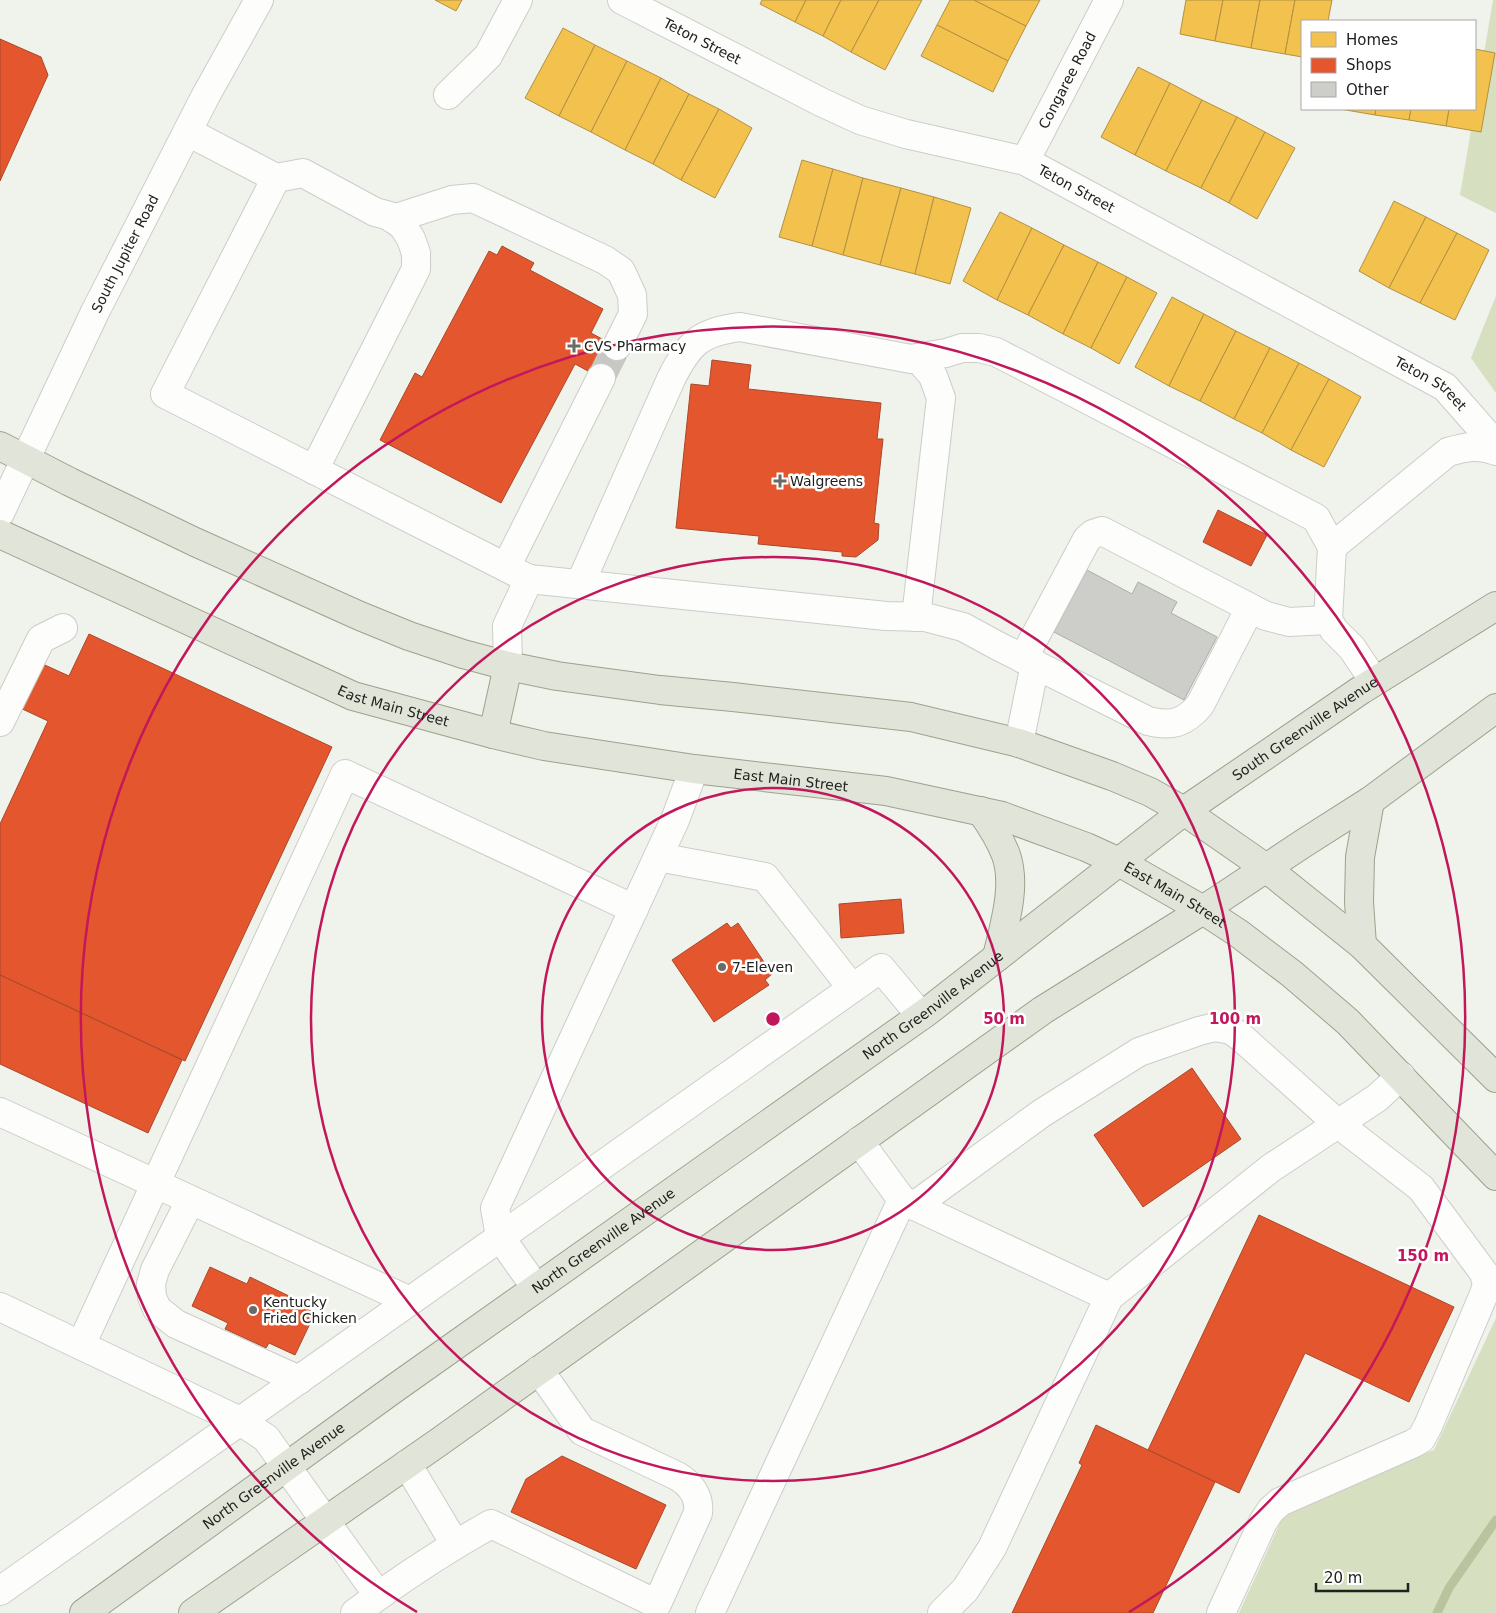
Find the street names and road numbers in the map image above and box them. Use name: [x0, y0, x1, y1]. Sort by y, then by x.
street label: Teton Street: [660, 14, 744, 68]
street label: Congaree Road: [1035, 29, 1099, 131]
street label: Teton Street: [1034, 161, 1118, 216]
street label: South Jupiter Road: [88, 192, 162, 315]
street label: Teton Street: [1391, 353, 1470, 414]
street label: South Greenville Avenue: [1229, 673, 1381, 784]
street label: East Main Street: [335, 682, 451, 730]
street label: East Main Street: [733, 766, 849, 795]
street label: East Main Street: [1121, 859, 1229, 931]
street label: North Greenville Avenue: [859, 948, 1006, 1063]
street label: North Greenville Avenue: [529, 1185, 678, 1297]
street label: North Greenville Avenue: [200, 1419, 348, 1532]

